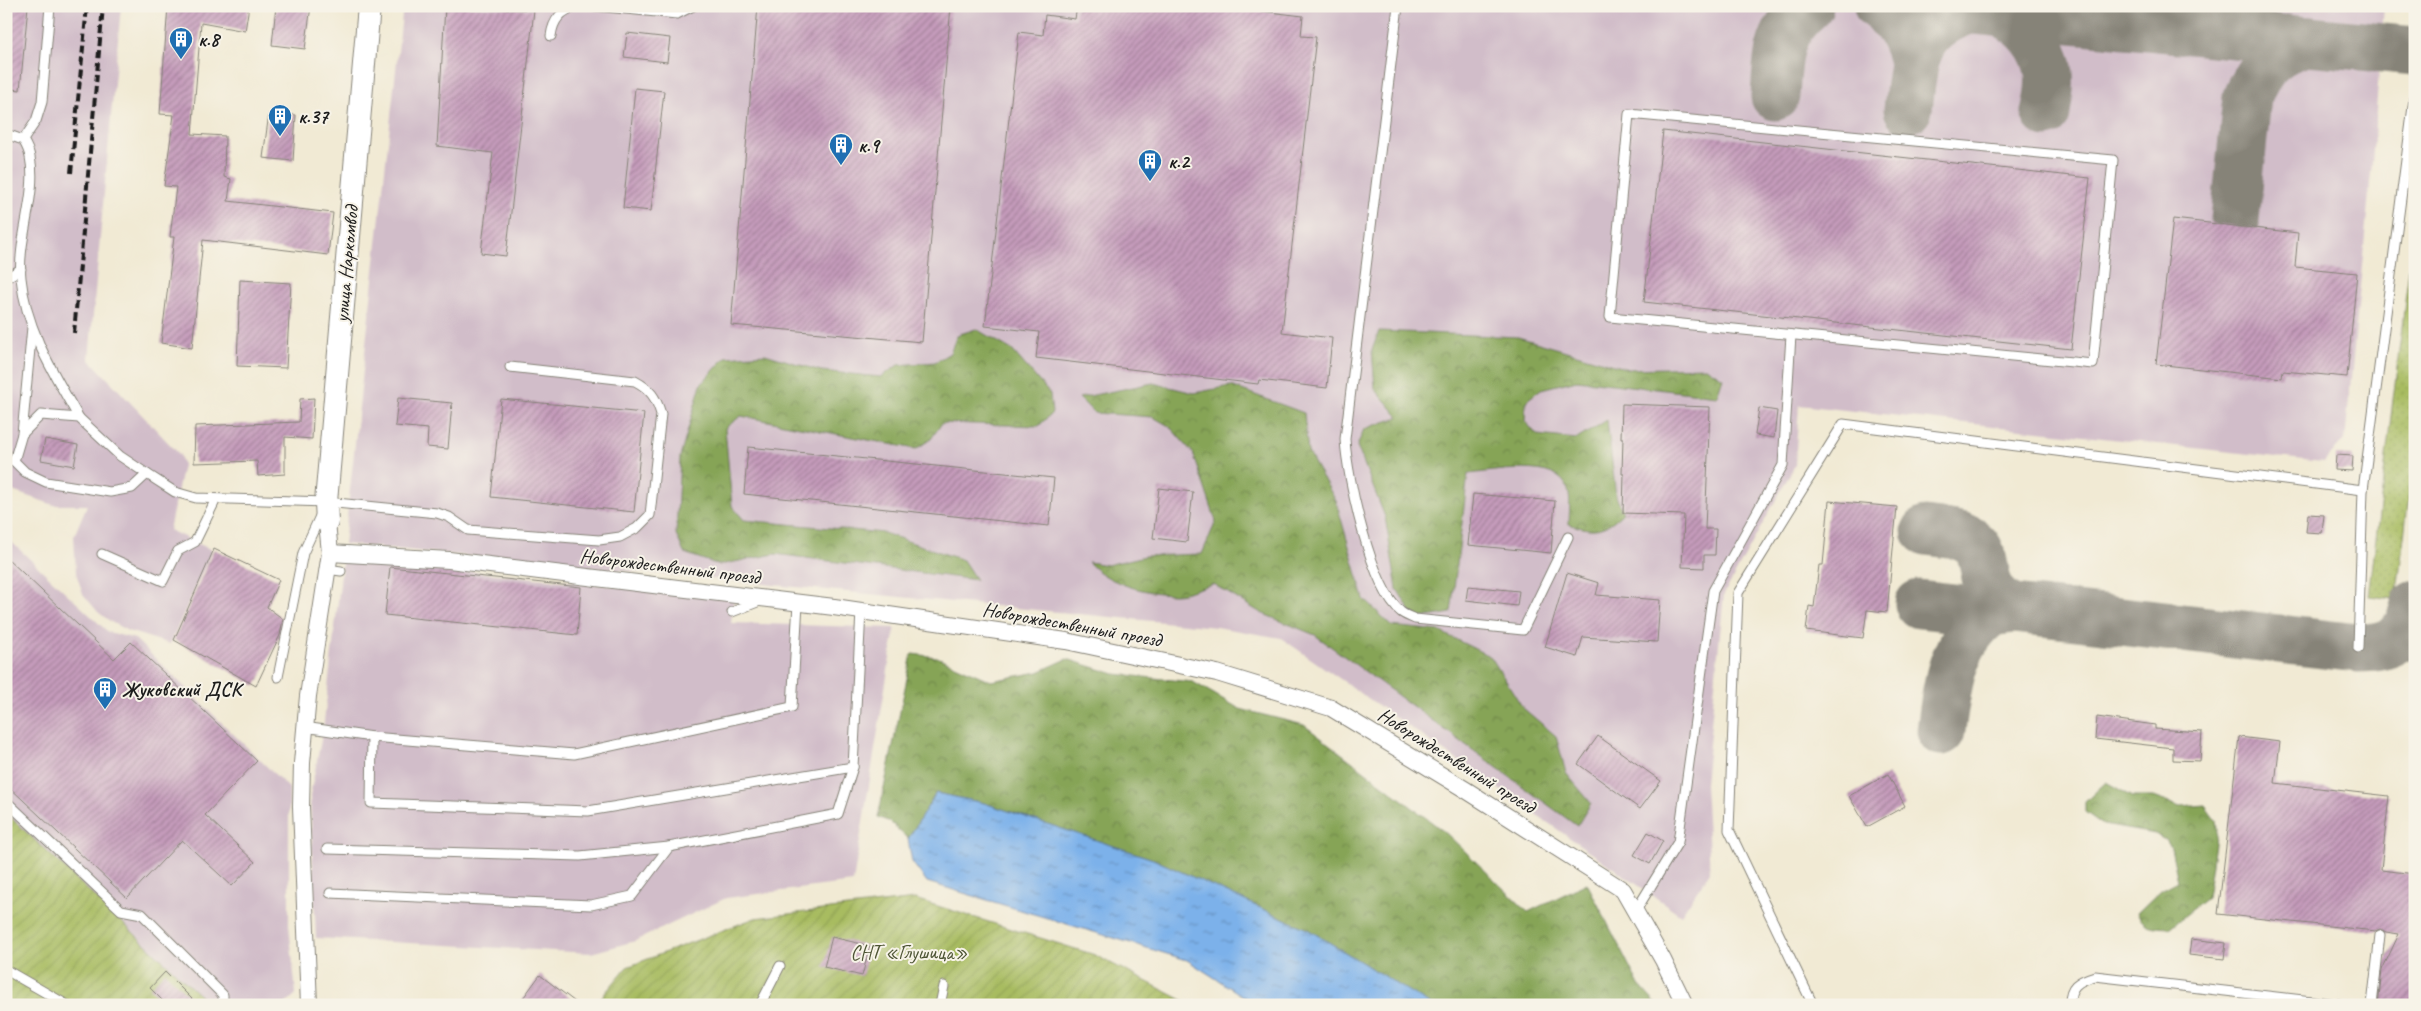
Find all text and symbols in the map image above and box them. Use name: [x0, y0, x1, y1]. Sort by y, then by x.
building icon: к.8: [168, 26, 194, 60]
place label: к.8: [198, 27, 222, 52]
building icon: к.37: [267, 103, 293, 137]
place label: к.37: [298, 104, 330, 129]
building icon: к.9: [828, 132, 854, 166]
place label: к.9: [858, 133, 881, 158]
building icon: к.2: [1137, 148, 1163, 182]
place label: к.2: [1168, 149, 1191, 174]
street label: улица Наркомвод: [329, 203, 364, 324]
street label: Новорождественный проезд: [579, 543, 763, 590]
street label: Новорождественный проезд: [981, 596, 1165, 653]
building icon: Жуковский ДСК: [92, 676, 118, 710]
place label: Жуковский ДСК: [122, 677, 245, 702]
street label: Новорождественный проезд: [1373, 702, 1542, 820]
park label: СНТ «Глушица»: [850, 940, 968, 965]

